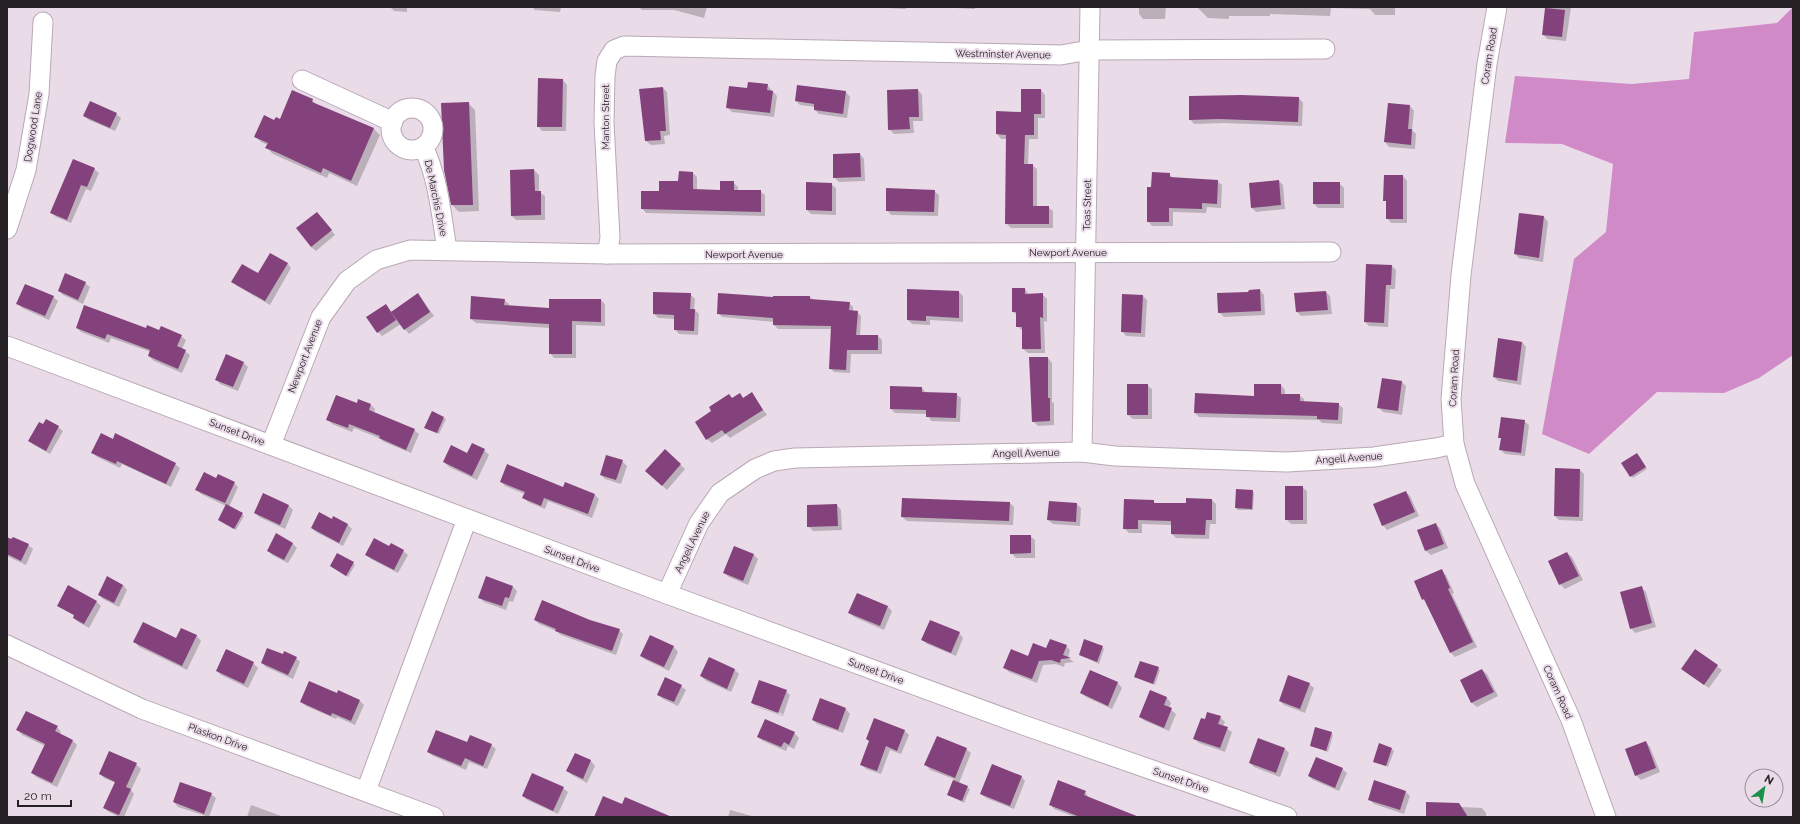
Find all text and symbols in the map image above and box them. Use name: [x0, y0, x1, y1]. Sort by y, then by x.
street label: Coram Road: [1479, 27, 1499, 85]
street label: Westminster Avenue: [955, 48, 1051, 60]
street label: Manton Street: [600, 84, 611, 150]
street label: Dogwood Lane: [22, 91, 44, 163]
street label: De Marchis Drive: [423, 159, 449, 237]
street label: Toas Street: [1081, 179, 1093, 231]
street label: Newport Avenue: [1029, 247, 1107, 258]
street label: Newport Avenue: [705, 249, 783, 260]
street label: Newport Avenue: [286, 318, 324, 394]
street label: Coram Road: [1447, 349, 1461, 407]
street label: Sunset Drive: [208, 416, 266, 448]
street label: Angell Avenue: [992, 447, 1060, 459]
street label: Angell Avenue: [1315, 450, 1383, 466]
street label: Angell Avenue: [672, 509, 712, 575]
street label: Sunset Drive: [543, 543, 601, 575]
street label: Sunset Drive: [847, 656, 905, 686]
street label: Coram Road: [1541, 664, 1575, 720]
street label: Plaskon Drive: [187, 721, 249, 753]
street label: Sunset Drive: [1152, 765, 1210, 795]
north arrow: [1744, 768, 1784, 808]
text: N: [1762, 772, 1776, 788]
scale bar: [18, 782, 71, 808]
text: 20 m: [24, 789, 52, 803]

